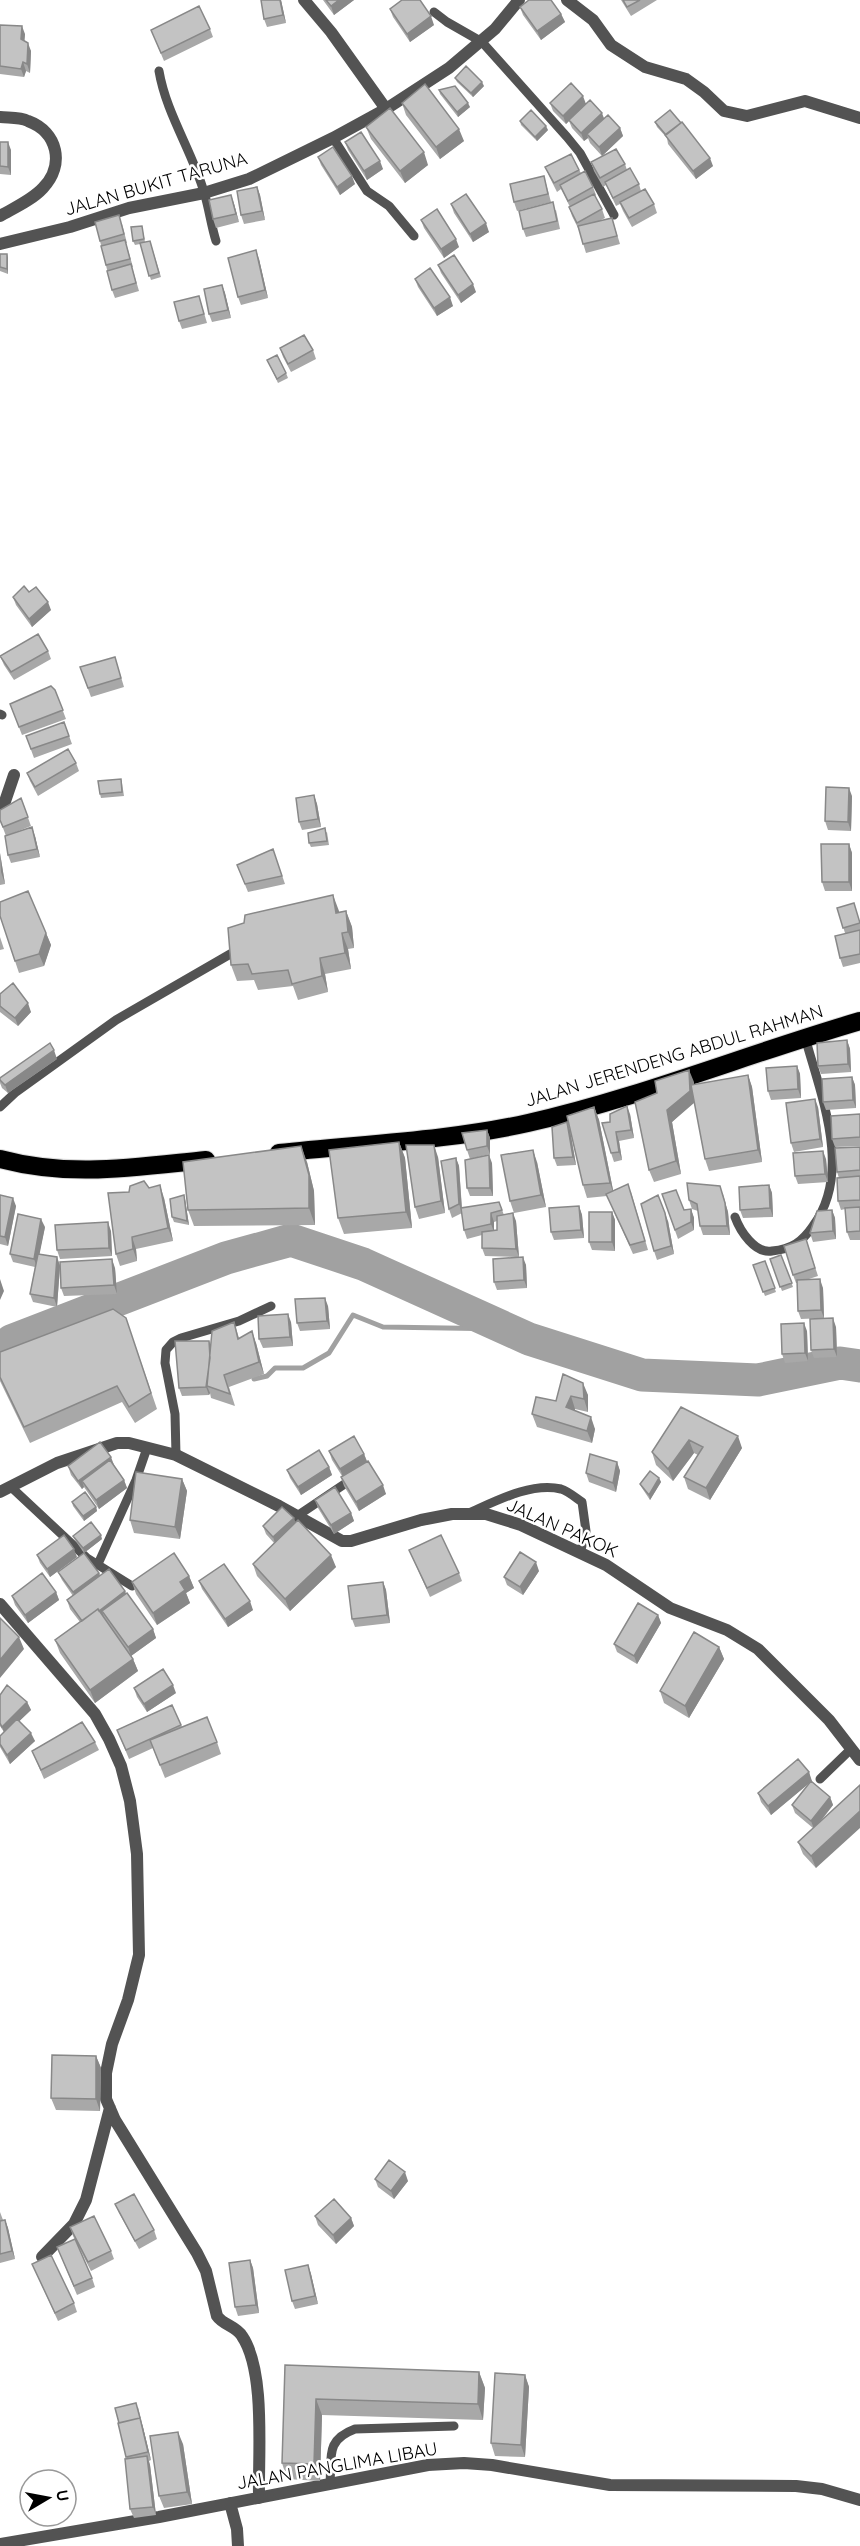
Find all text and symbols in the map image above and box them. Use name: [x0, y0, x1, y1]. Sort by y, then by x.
street label: JALAN BUKIT TARUNA: [62, 146, 250, 221]
street label: JALAN JERENDENG ABDUL RAHMAN: [522, 999, 826, 1112]
street label: JALAN PAKOK: [503, 1493, 622, 1562]
street label: JALAN PANGLIMA LIBAU: [235, 2436, 439, 2495]
north arrow: [18, 2468, 78, 2528]
text: U: [52, 2488, 74, 2503]

